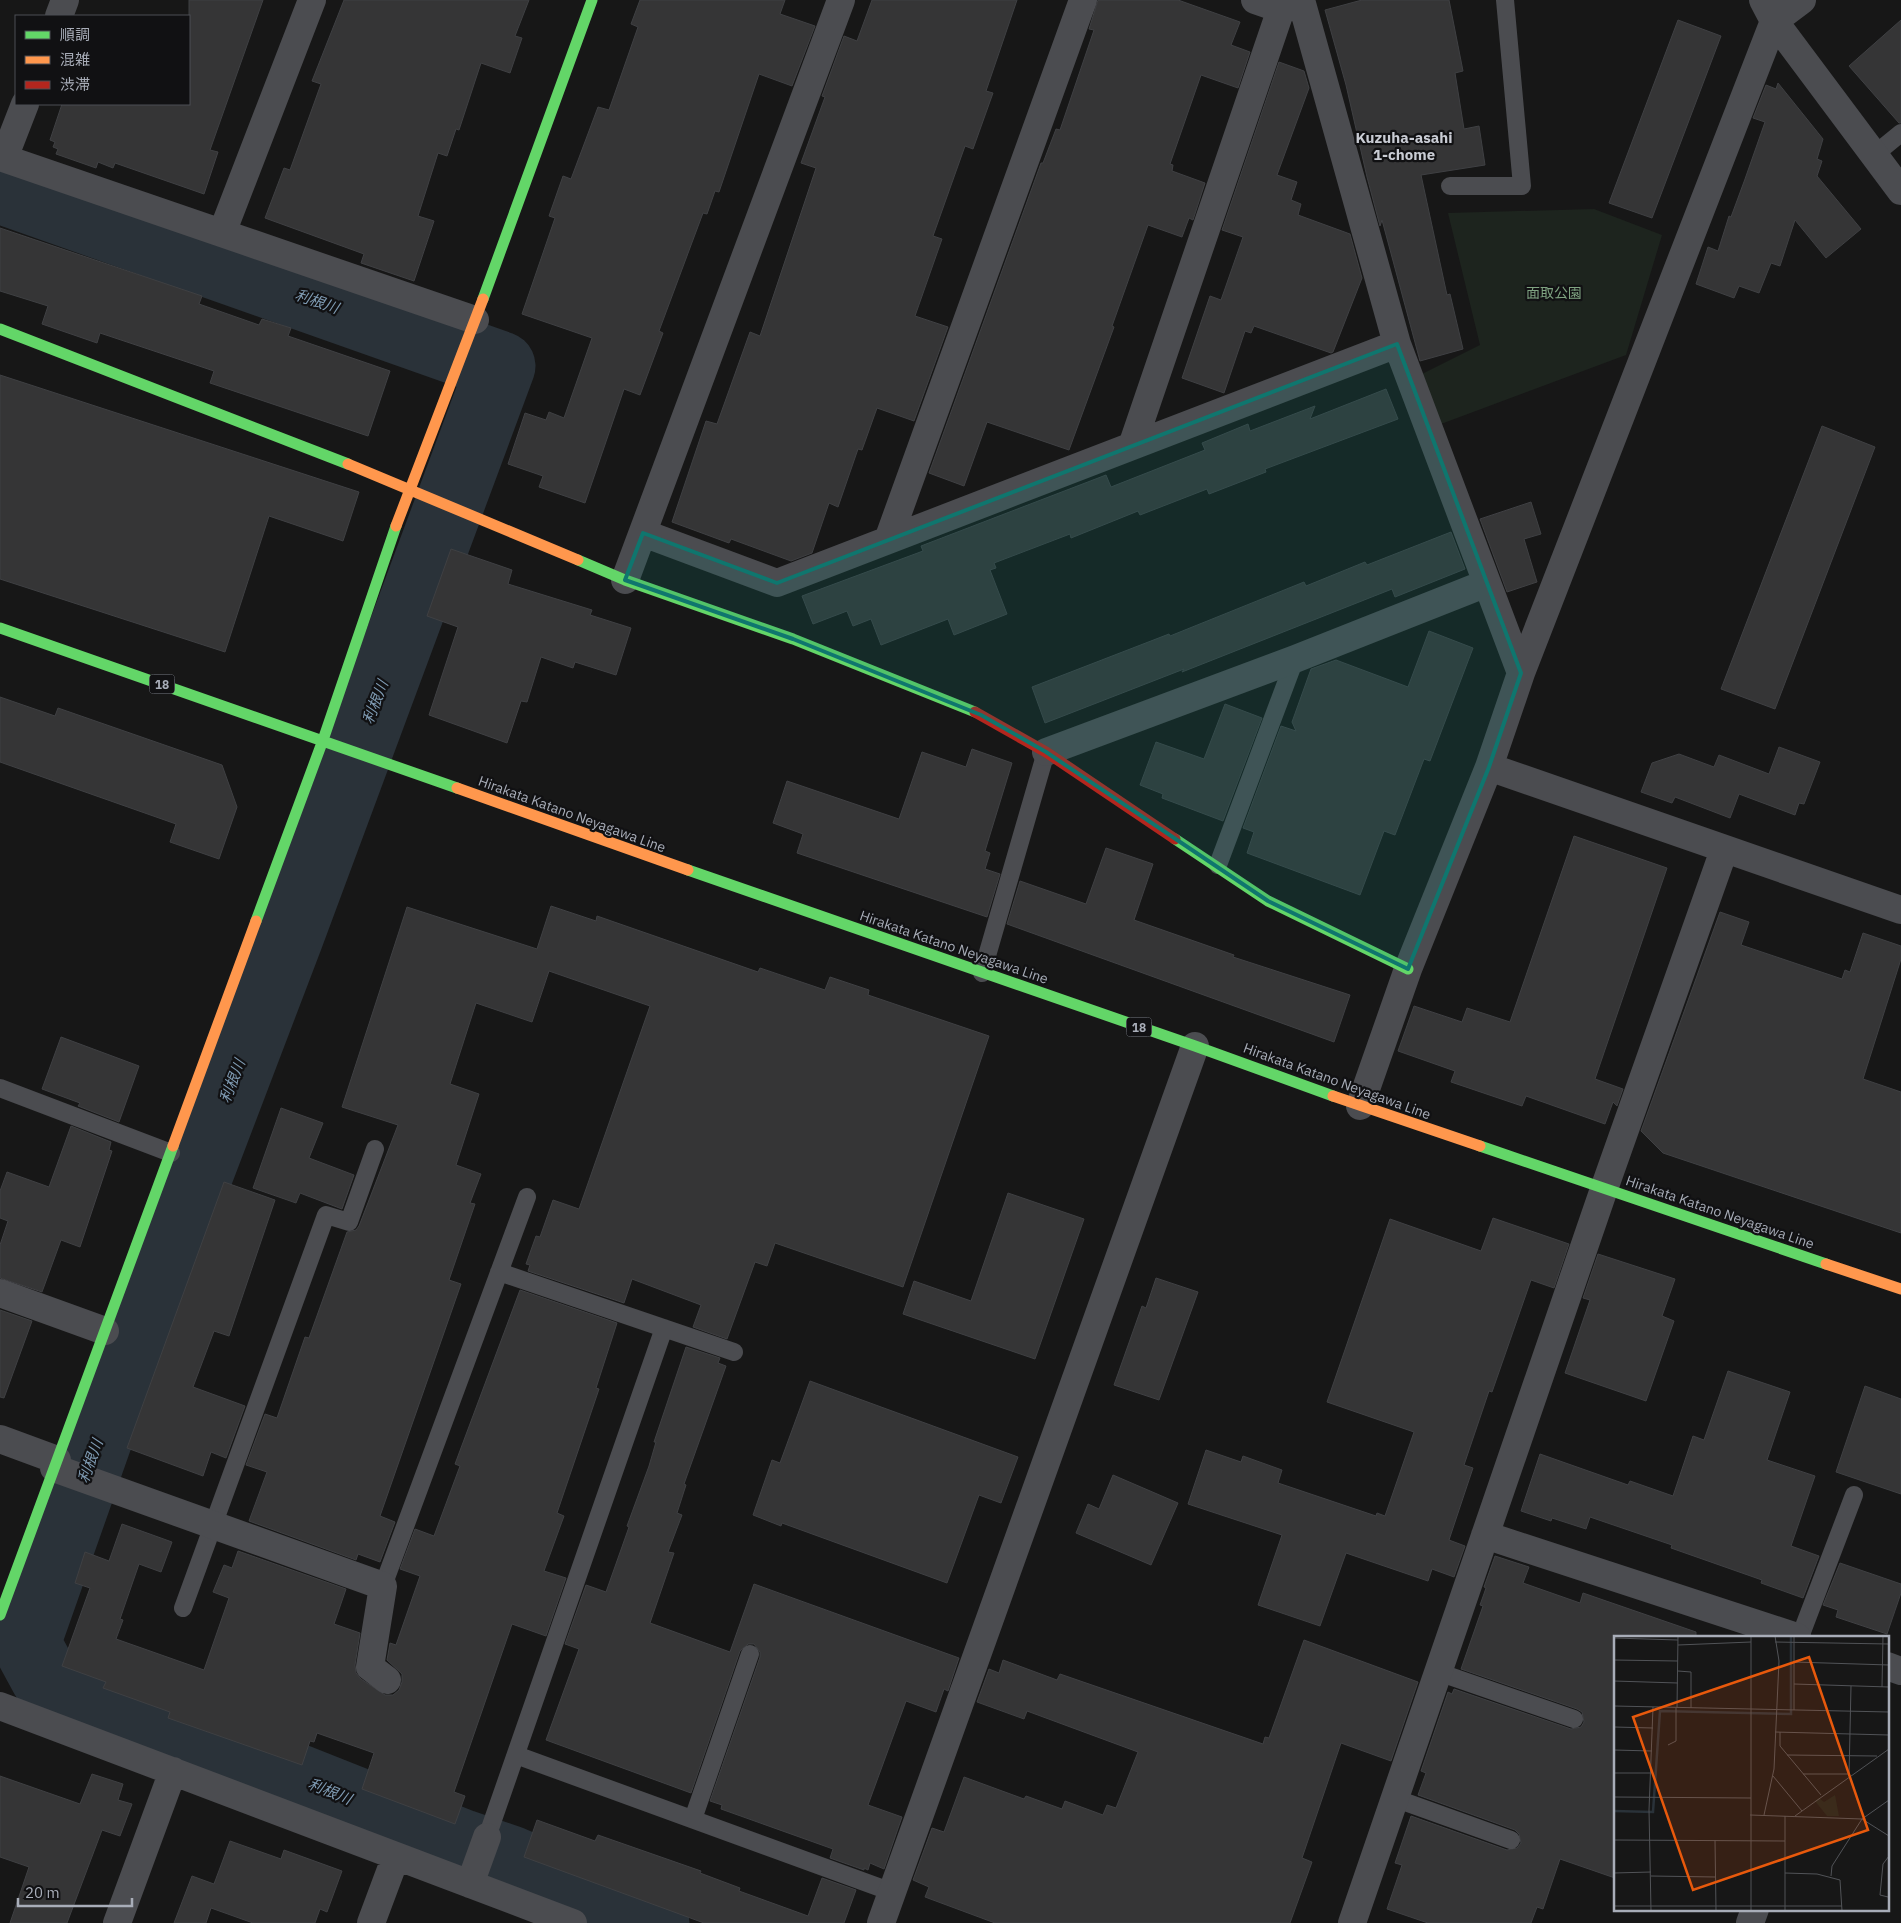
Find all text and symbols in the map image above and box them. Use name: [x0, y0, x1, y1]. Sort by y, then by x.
legend: [15, 15, 190, 105]
text: 順調: [60, 25, 90, 44]
text: 混雑: [60, 50, 90, 69]
text: 渋滞: [60, 75, 90, 94]
district label: Kuzuha-asahi 1-chome: [1355, 128, 1453, 164]
park label: 面取公園: [1526, 284, 1582, 302]
water label: 利根川: [293, 285, 343, 318]
road number: 18: [150, 674, 174, 694]
water label: 利根川: [358, 676, 393, 726]
street label: Hirakata Katano Neyagawa Line: [476, 772, 668, 856]
street label: Hirakata Katano Neyagawa Line: [857, 906, 1051, 988]
road number: 18: [1126, 1018, 1152, 1036]
street label: Hirakata Katano Neyagawa Line: [1241, 1039, 1433, 1123]
water label: 利根川: [215, 1055, 250, 1105]
street label: Hirakata Katano Neyagawa Line: [1623, 1171, 1817, 1253]
water label: 利根川: [73, 1435, 107, 1485]
inset map: [1614, 1636, 1888, 1910]
water label: 利根川: [306, 1774, 356, 1809]
scale bar: [18, 1876, 131, 1908]
text: 20 m: [25, 1883, 60, 1902]

